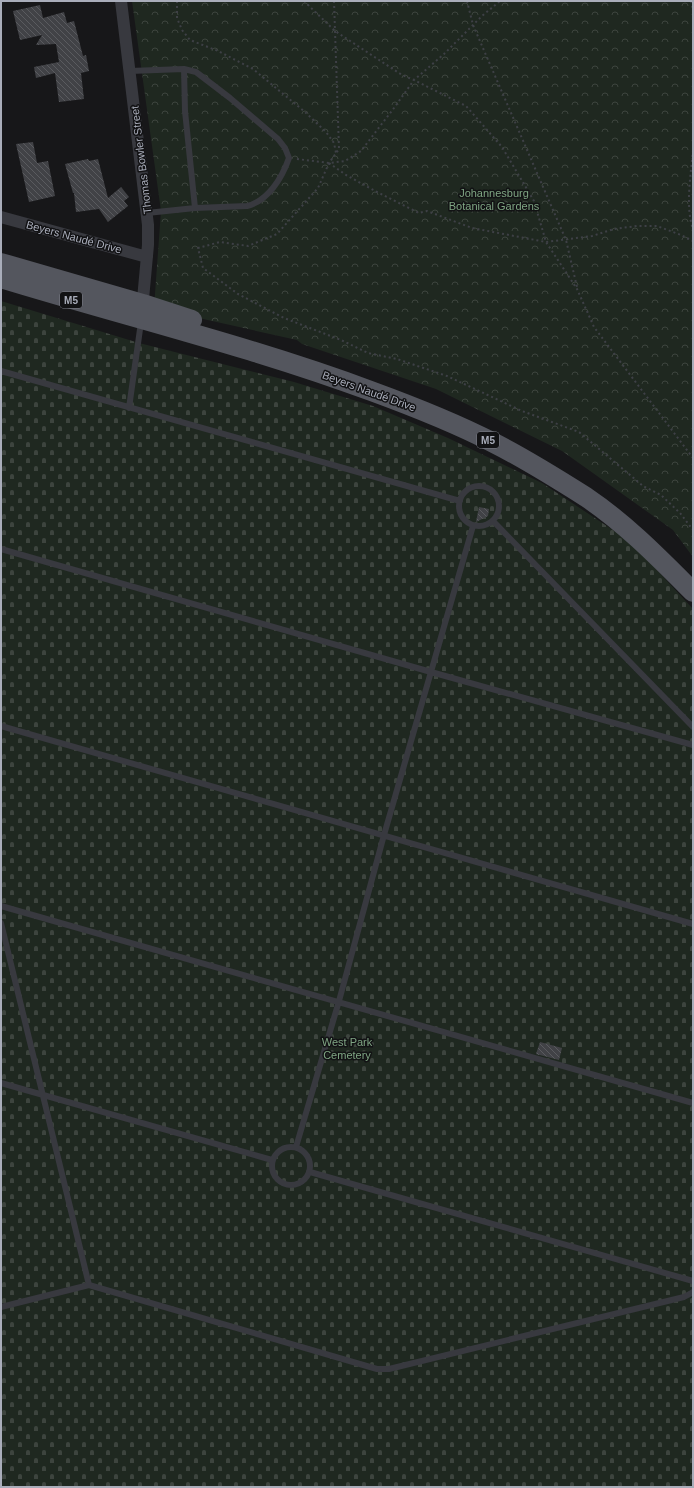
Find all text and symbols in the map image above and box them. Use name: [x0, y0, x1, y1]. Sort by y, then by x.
street label: Thomas Bowler Street: [128, 105, 154, 215]
park label: Johannesburg Botanical Gardens: [449, 187, 540, 212]
street label: Beyers Naudé Drive: [25, 218, 123, 256]
road number: M5: [60, 292, 82, 308]
street label: Beyers Naudé Drive: [321, 369, 417, 413]
road number: M5: [477, 432, 499, 448]
park label: West Park Cemetery: [322, 1036, 373, 1061]

